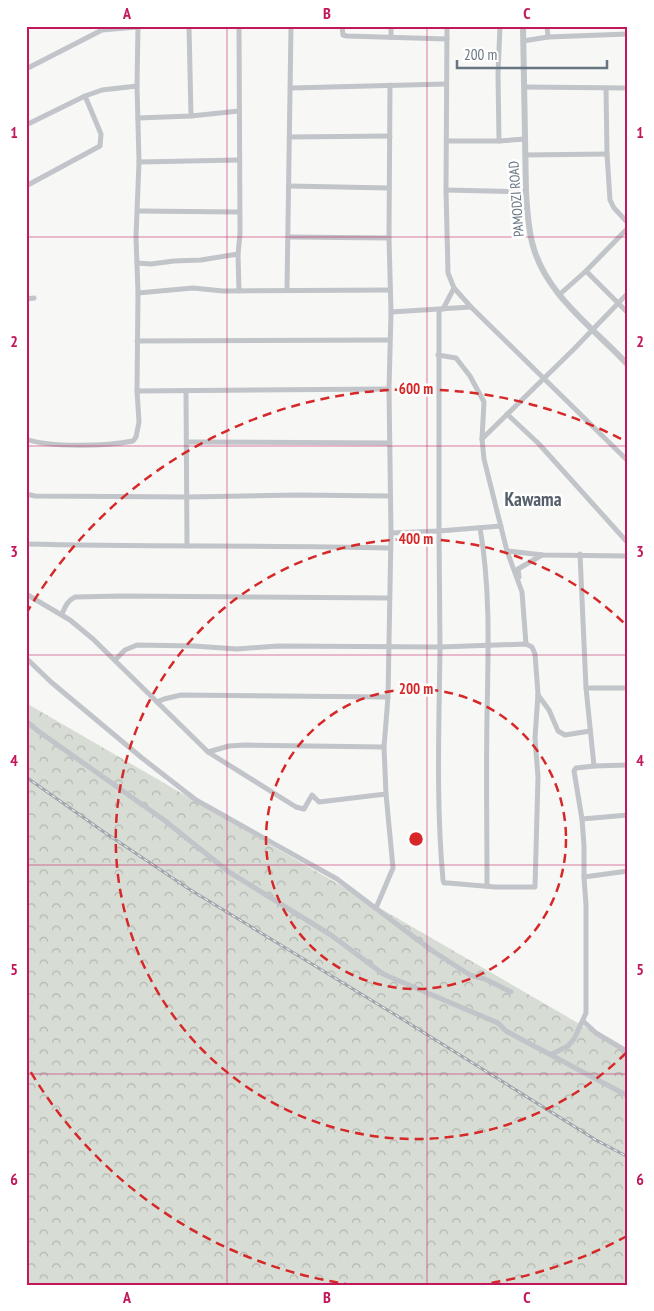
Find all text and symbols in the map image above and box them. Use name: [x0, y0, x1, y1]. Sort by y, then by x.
text: A: [122, 3, 132, 23]
text: B: [323, 3, 331, 23]
text: C: [523, 3, 531, 23]
scale bar: [457, 38, 606, 70]
text: 200 m: [464, 45, 497, 64]
text: 1: [10, 122, 18, 142]
text: 1: [636, 122, 644, 142]
street label: PAMODZI ROAD: [504, 160, 528, 238]
text: 2: [10, 331, 18, 351]
text: 2: [636, 331, 644, 351]
text: 600 m: [399, 379, 433, 398]
district label: Kawama: [504, 487, 562, 511]
text: 400 m: [399, 529, 433, 548]
text: 3: [10, 541, 18, 561]
text: 3: [636, 541, 644, 561]
text: 200 m: [399, 679, 433, 698]
text: 4: [10, 750, 18, 770]
text: 4: [636, 750, 644, 770]
centre of rings: [407, 830, 425, 848]
text: 5: [10, 959, 18, 979]
text: 5: [636, 959, 644, 979]
text: 6: [10, 1169, 18, 1189]
text: 6: [636, 1169, 644, 1189]
text: A: [122, 1287, 132, 1307]
text: B: [323, 1287, 331, 1307]
text: C: [523, 1287, 531, 1307]

